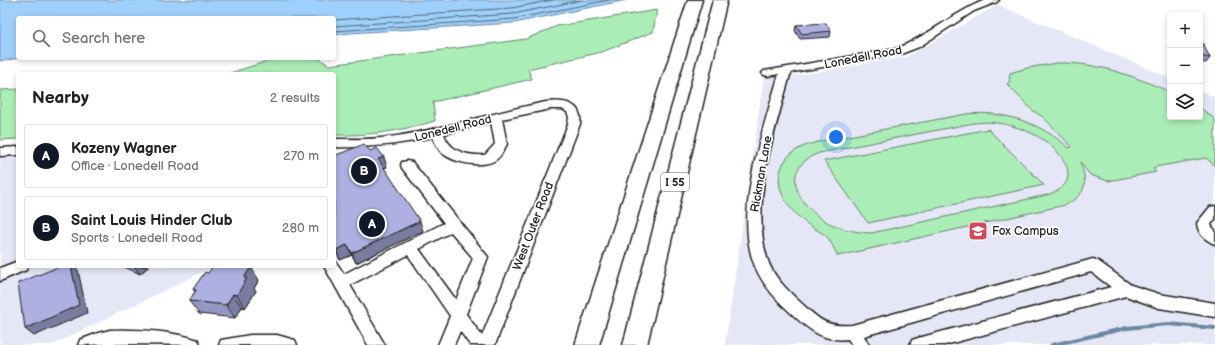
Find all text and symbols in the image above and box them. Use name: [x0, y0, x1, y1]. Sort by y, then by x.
map controls: [1167, 12, 1203, 120]
button: +: [1167, 12, 1203, 48]
search box: [16, 16, 336, 60]
icon: search: [30, 27, 52, 49]
text: Search here: [62, 29, 145, 48]
street label: Lonedell Road: [823, 43, 903, 72]
button: −: [1167, 48, 1203, 84]
button: layers: [1167, 84, 1203, 120]
text: Nearby: [32, 88, 89, 108]
text: 2 results: [270, 90, 320, 106]
street label: Lonedell Road: [413, 112, 493, 145]
your location: [826, 127, 846, 147]
street label: Rickman Lane: [747, 135, 776, 214]
text: Kozeny Wagner: [71, 139, 177, 158]
text: A: [42, 148, 50, 164]
text: 270 m: [283, 148, 319, 164]
pin: B: [351, 156, 377, 186]
text: Office · Lonedell Road: [71, 158, 199, 174]
road number: I 55: [661, 173, 689, 191]
street label: West Outer Road: [510, 180, 557, 272]
pin: A: [359, 209, 385, 239]
text: Saint Louis Hinder Club: [71, 211, 233, 230]
text: B: [41, 220, 51, 236]
text: 280 m: [282, 220, 319, 236]
school or university icon: Fox Campus: [967, 220, 989, 242]
place label: Fox Campus: [992, 224, 1059, 239]
text: Sports · Lonedell Road: [71, 230, 203, 246]

